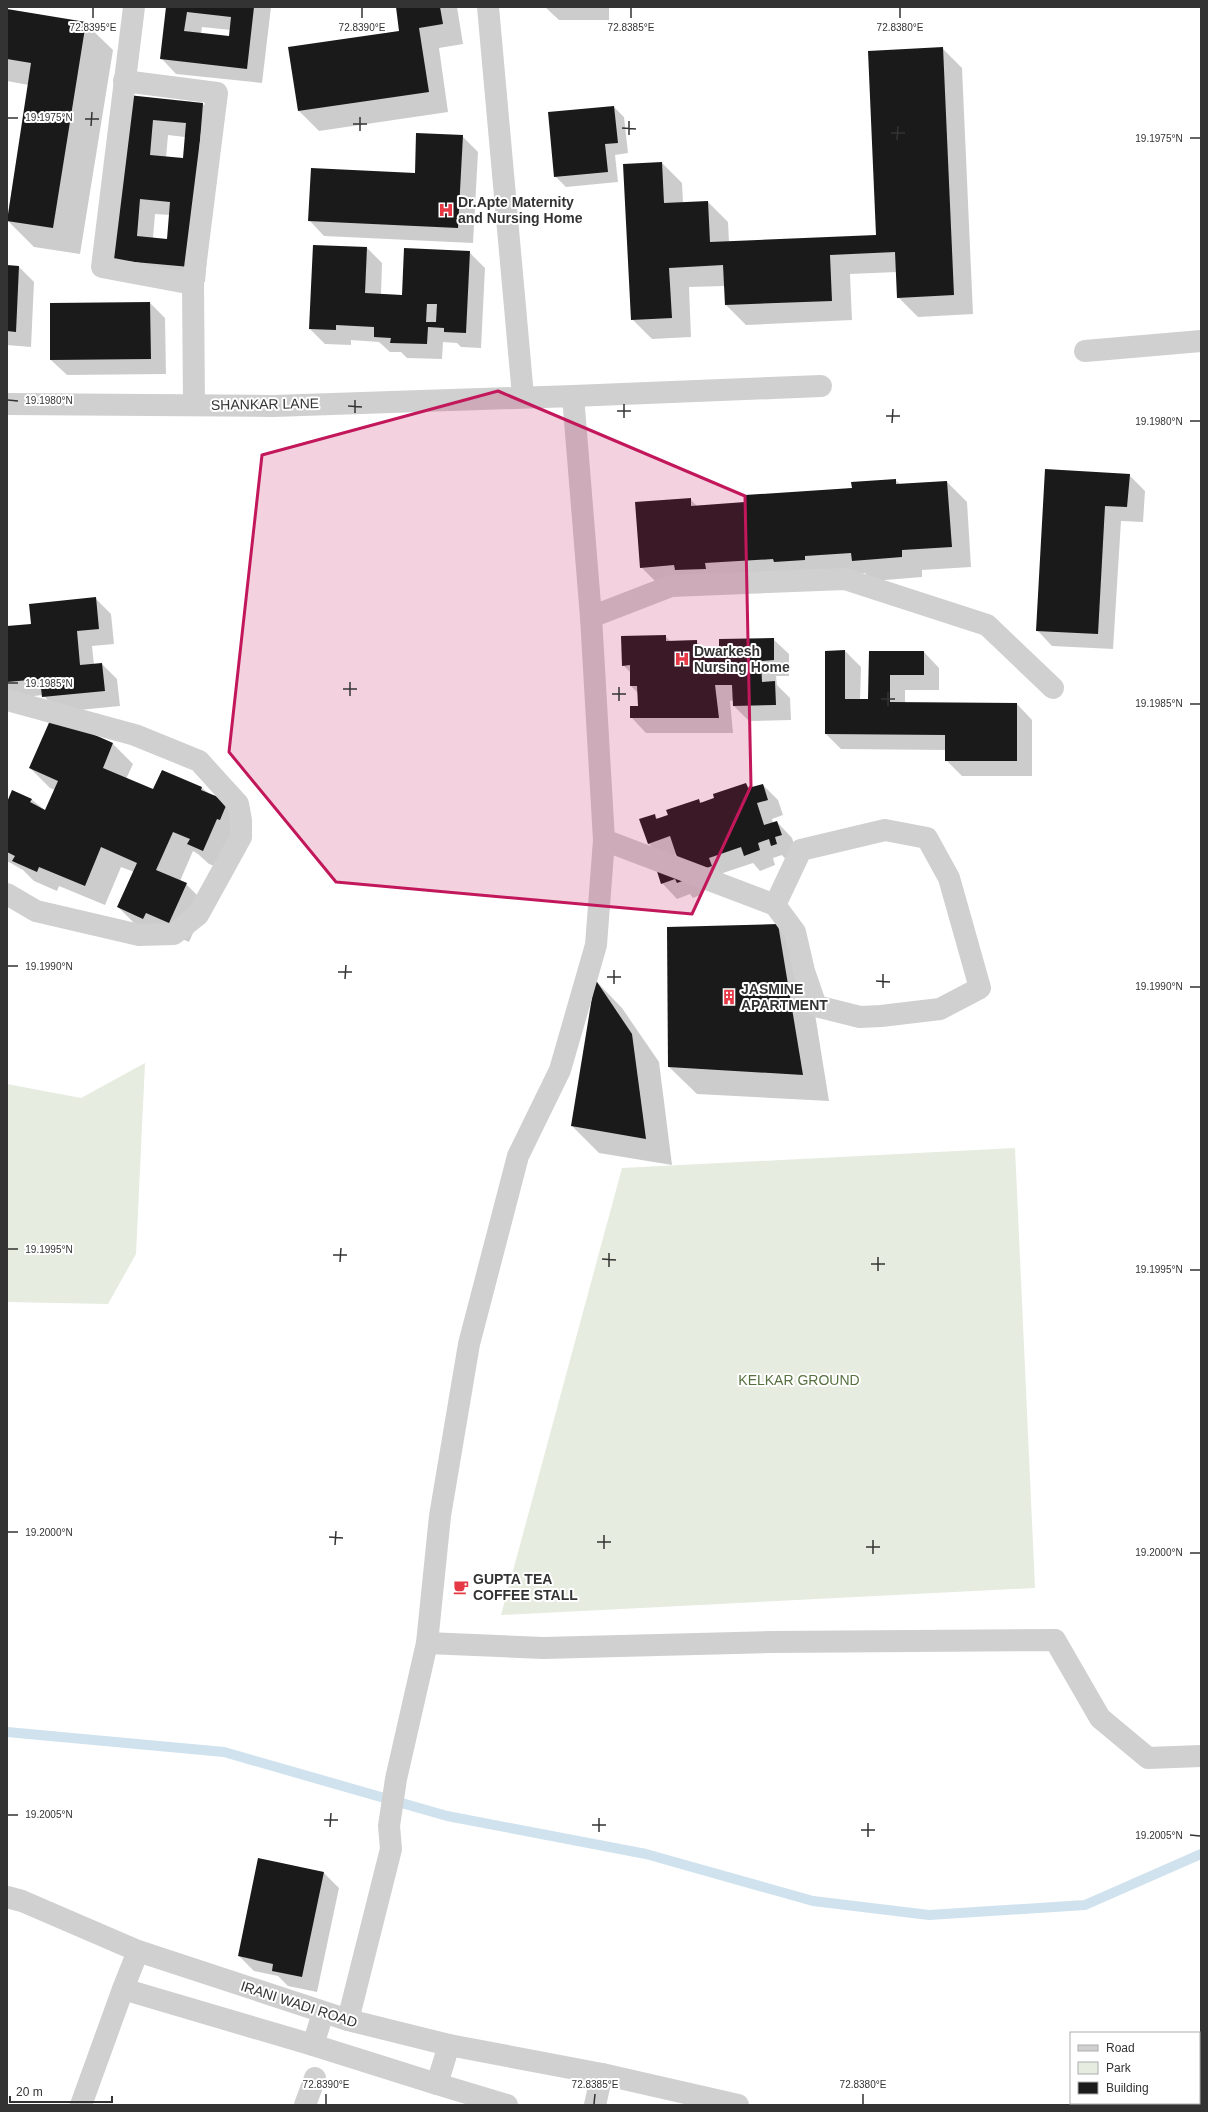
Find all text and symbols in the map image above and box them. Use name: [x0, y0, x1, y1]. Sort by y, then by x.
text: 72.8395°E: [70, 22, 117, 33]
text: 72.8390°E: [339, 22, 386, 33]
text: 72.8385°E: [608, 22, 655, 33]
text: 72.8380°E: [877, 22, 924, 33]
text: 19.1975°N: [25, 112, 73, 123]
text: 19.1975°N: [1135, 133, 1183, 144]
place label: Dr.Apte Maternity and Nursing Home: [458, 194, 583, 226]
hospital icon: Dr.Apte Maternity and Nursing Home: [437, 201, 455, 219]
text: 19.1980°N: [25, 395, 73, 406]
street label: SHANKAR LANE: [211, 395, 319, 413]
text: 19.1980°N: [1135, 416, 1183, 427]
place label: Dwarkesh Nursing Home: [694, 643, 790, 675]
hospital icon: Dwarkesh Nursing Home: [673, 650, 691, 668]
text: 19.1985°N: [25, 678, 73, 689]
text: 19.1985°N: [1135, 698, 1183, 709]
text: 19.1990°N: [25, 961, 73, 972]
place label: JASMINE APARTMENT: [741, 981, 828, 1013]
text: 19.1990°N: [1135, 981, 1183, 992]
building icon: JASMINE APARTMENT: [720, 988, 738, 1006]
text: 19.1995°N: [25, 1244, 73, 1255]
text: 19.1995°N: [1135, 1264, 1183, 1275]
park label: KELKAR GROUND: [738, 1372, 860, 1388]
text: 19.2000°N: [25, 1527, 73, 1538]
text: 19.2000°N: [1135, 1547, 1183, 1558]
place label: GUPTA TEA COFFEE STALL: [473, 1571, 578, 1603]
cafe icon: GUPTA TEA COFFEE STALL: [452, 1578, 470, 1596]
text: 19.2005°N: [25, 1809, 73, 1820]
text: 19.2005°N: [1135, 1830, 1183, 1841]
street label: IRANI WADI ROAD: [239, 1978, 359, 2030]
legend: [1070, 2032, 1200, 2104]
text: Road: [1106, 2041, 1135, 2055]
text: Park: [1106, 2061, 1132, 2075]
scale bar: [10, 2078, 112, 2104]
text: 72.8390°E: [303, 2079, 350, 2090]
text: 72.8385°E: [572, 2079, 619, 2090]
text: 72.8380°E: [840, 2079, 887, 2090]
text: Building: [1106, 2081, 1149, 2095]
text: 20 m: [16, 2085, 43, 2099]

